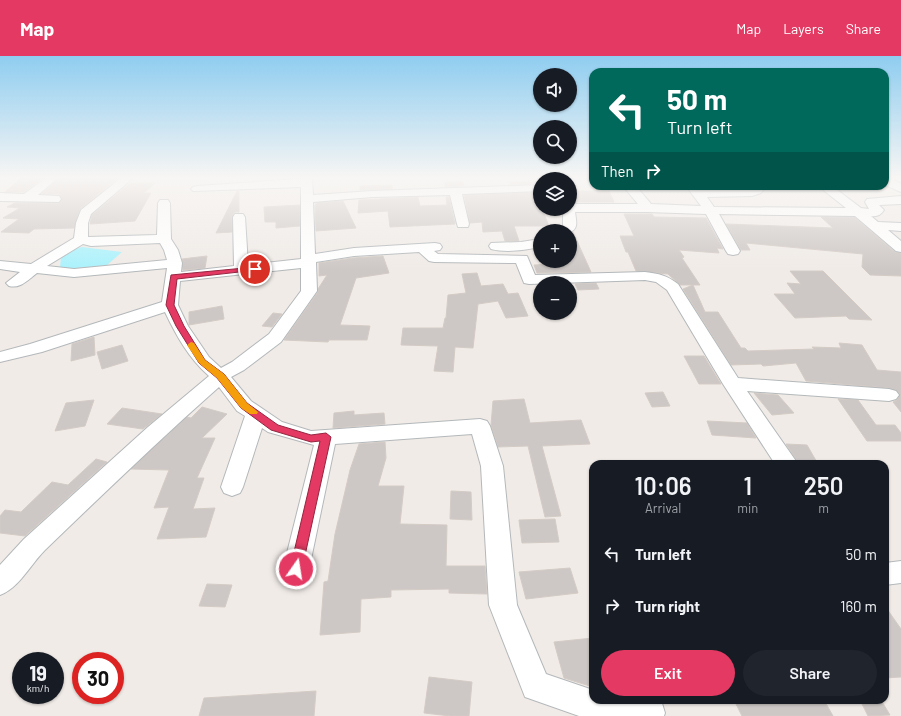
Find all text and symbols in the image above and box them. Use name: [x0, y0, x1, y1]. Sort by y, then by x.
text: Map: [20, 17, 54, 40]
text: Map: [736, 20, 761, 37]
text: Layers: [783, 20, 824, 37]
text: Share: [846, 20, 881, 37]
map controls: [533, 68, 577, 320]
button: sound: [533, 68, 577, 112]
text: 50 m: [667, 82, 727, 116]
icon: left: [601, 84, 653, 136]
text: Turn left: [667, 116, 733, 138]
button: search: [533, 120, 577, 164]
icon: right: [642, 160, 664, 182]
text: Then: [601, 162, 634, 180]
button: layers: [533, 172, 577, 216]
button: +: [533, 224, 577, 268]
pin: [238, 252, 272, 286]
icon: arrive: [244, 258, 266, 280]
button: −: [533, 276, 577, 320]
text: 10:06: [635, 471, 692, 500]
text: 1: [743, 471, 752, 500]
text: 250: [804, 471, 843, 500]
text: Arrival: [645, 500, 681, 516]
text: min: [737, 500, 758, 516]
text: m: [818, 500, 829, 516]
icon: left: [601, 543, 623, 565]
text: Turn left: [635, 545, 691, 563]
text: 50 m: [845, 545, 877, 563]
position arrow: [275, 548, 317, 590]
icon: right: [601, 595, 623, 617]
text: Turn right: [635, 597, 700, 615]
text: 160 m: [840, 597, 877, 615]
button: Exit: [601, 650, 735, 696]
button: Share: [743, 650, 877, 696]
speed limit sign: 30: [72, 652, 124, 704]
text: 19: [29, 661, 47, 685]
text: km/h: [27, 682, 49, 694]

